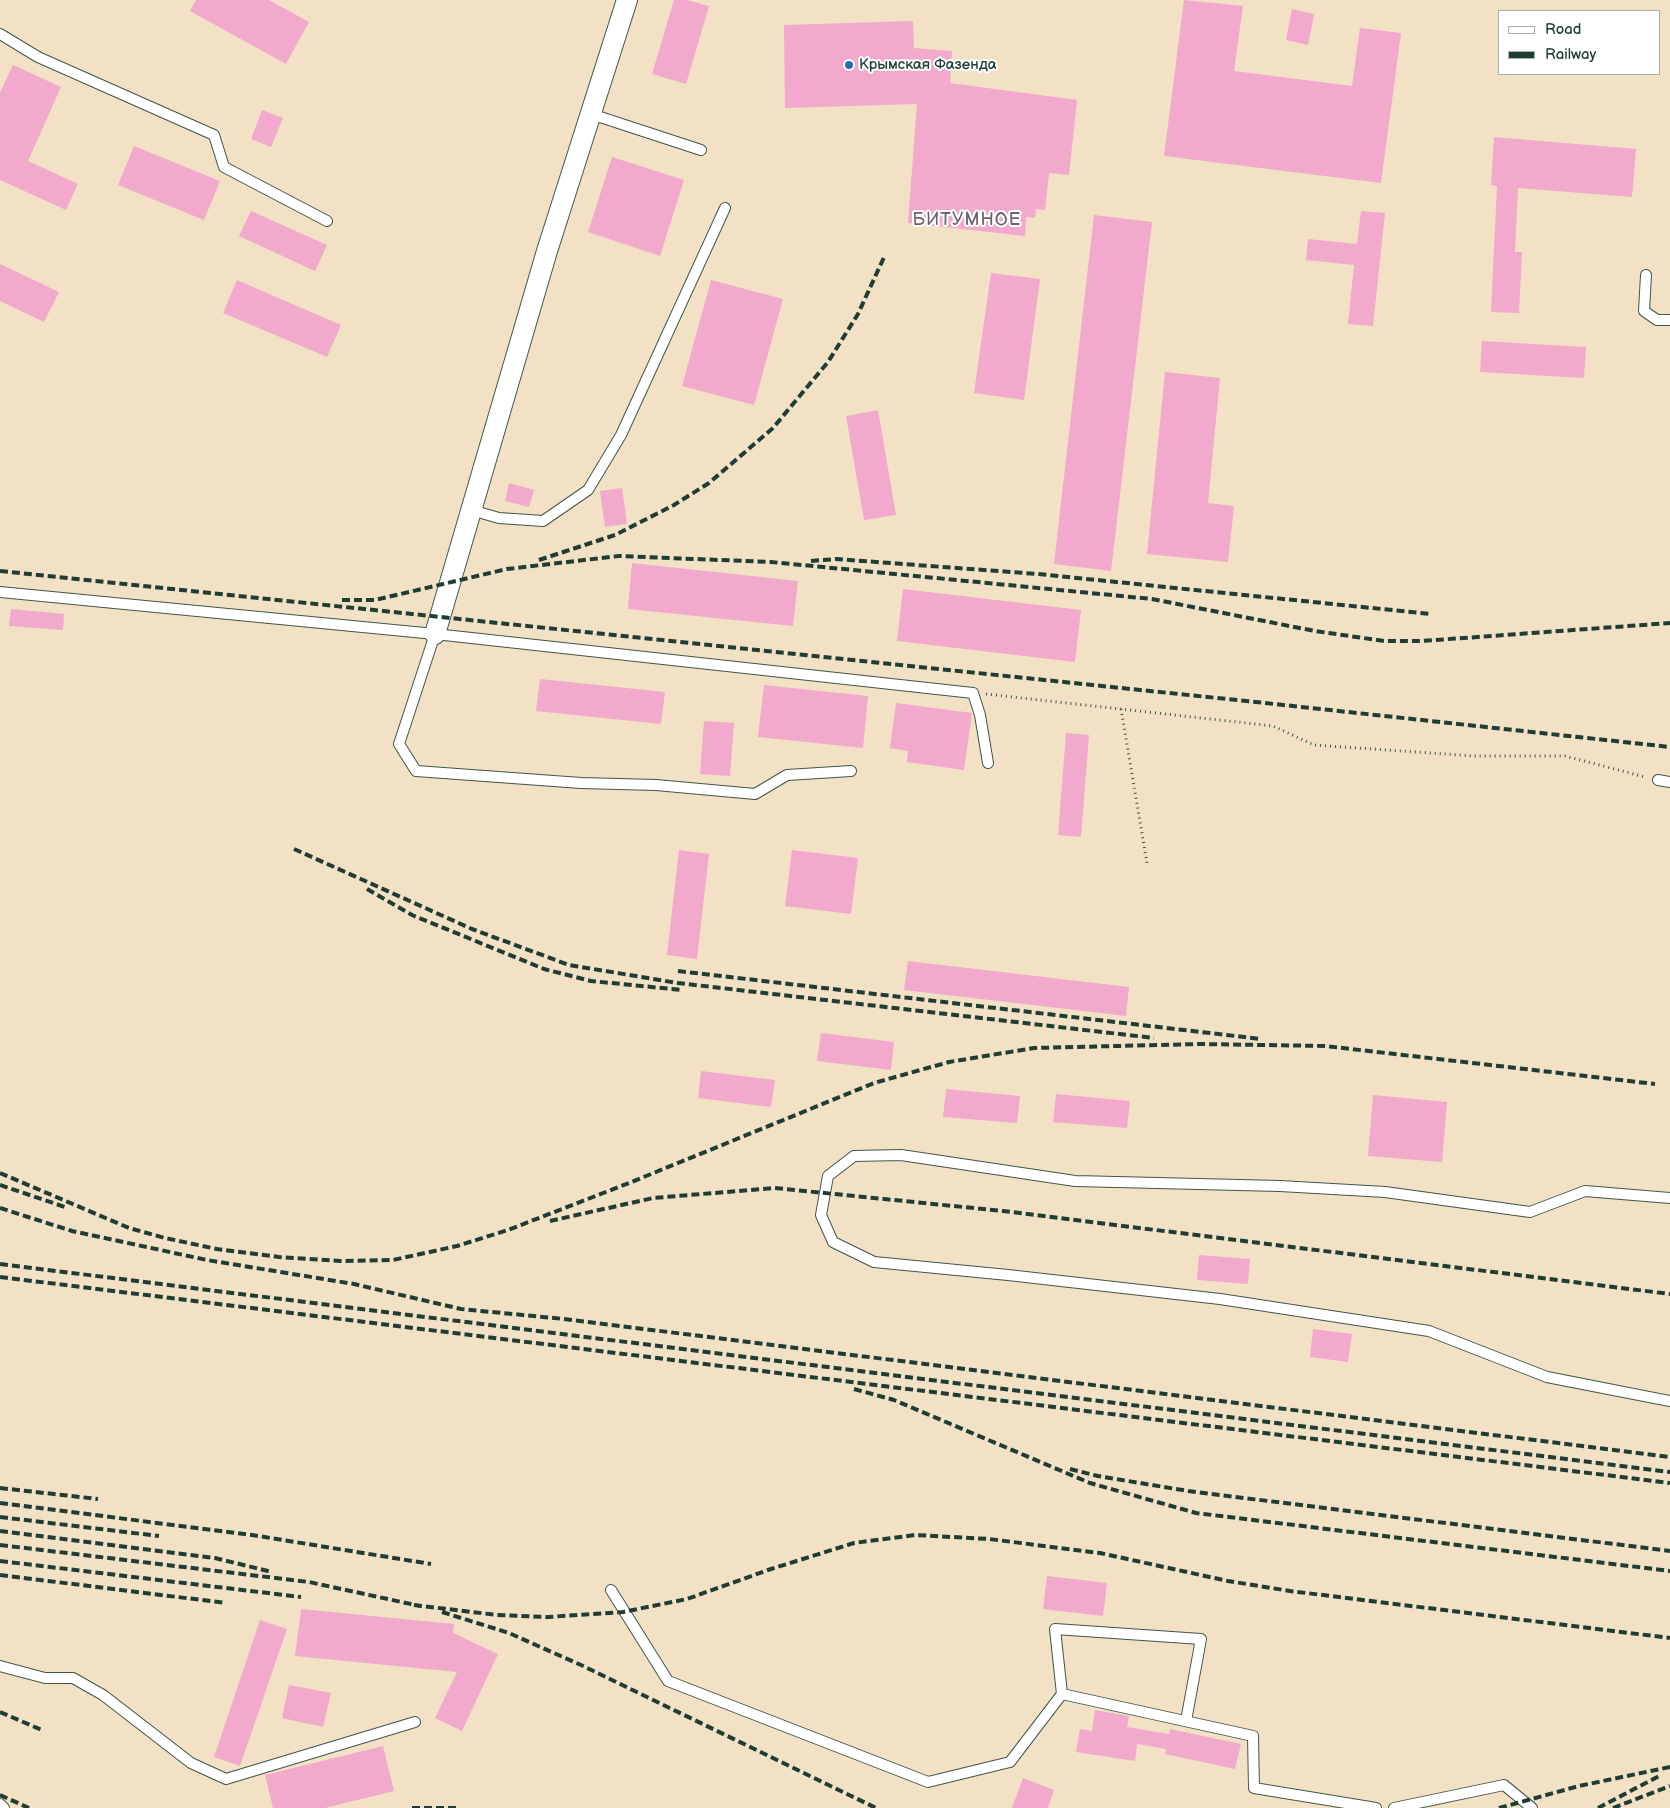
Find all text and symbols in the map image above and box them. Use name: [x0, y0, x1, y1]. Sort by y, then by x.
legend: [1498, 10, 1660, 75]
text: Road: [1545, 20, 1581, 39]
text: Railway: [1545, 45, 1596, 64]
place label: Крымская Фазенда: [859, 56, 997, 74]
marker: Крымская Фазенда: [843, 59, 855, 71]
district label: БИТУМНОЕ: [911, 209, 1023, 231]

